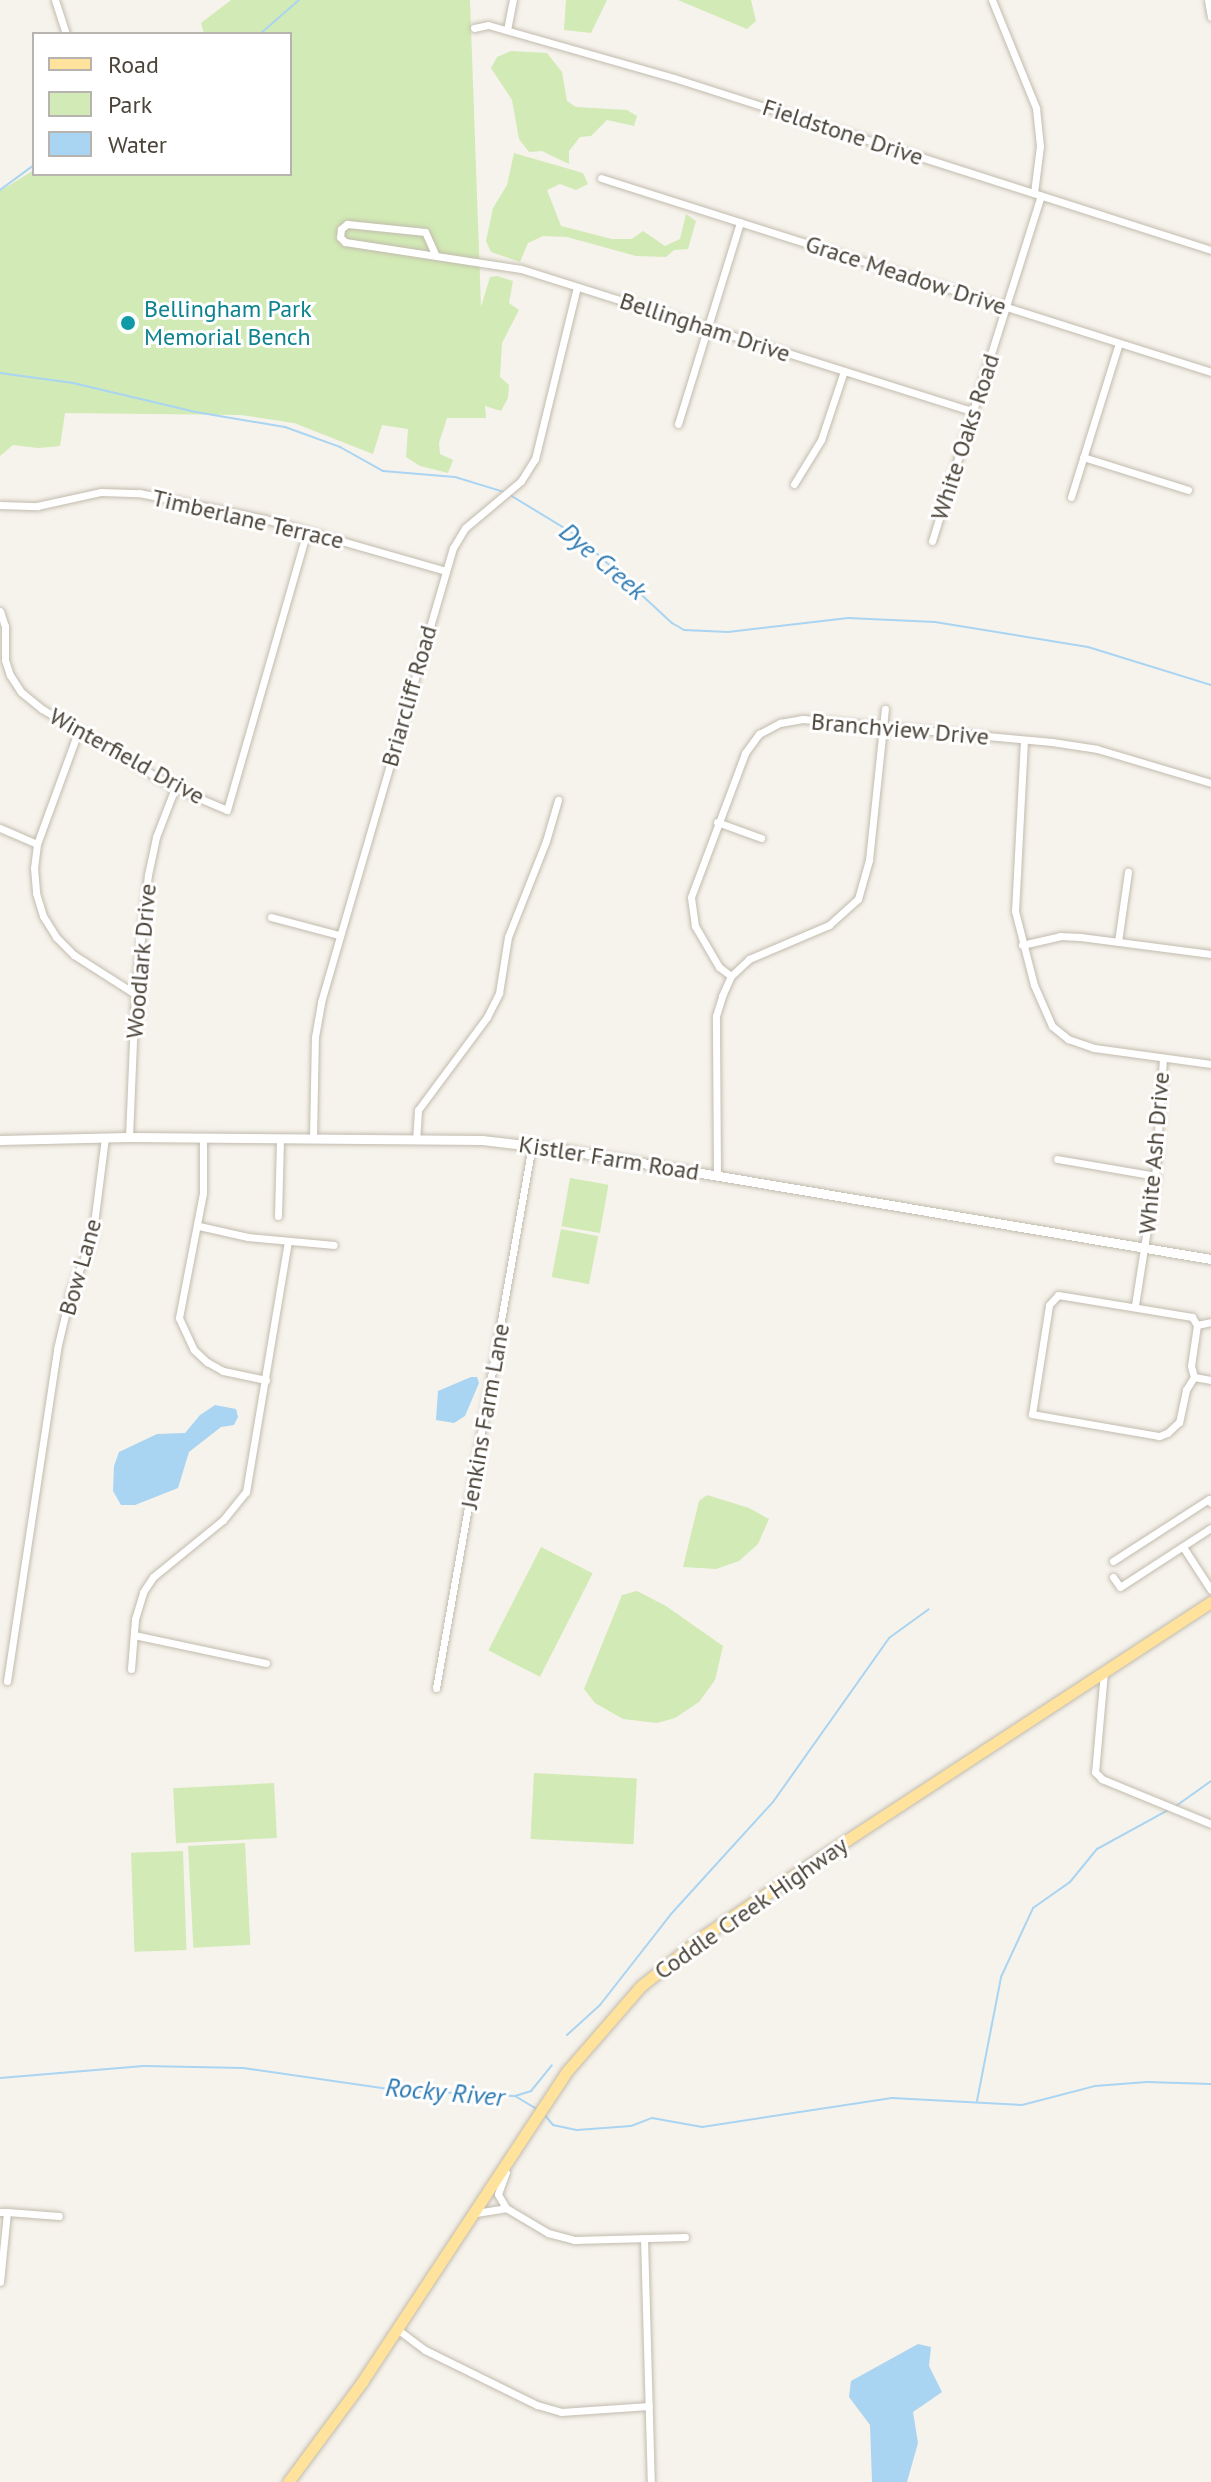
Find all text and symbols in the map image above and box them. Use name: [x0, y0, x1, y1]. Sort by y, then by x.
legend: [32, 32, 292, 176]
text: Road: [108, 49, 159, 80]
text: Park: [108, 89, 152, 120]
street label: Fieldstone Drive: [759, 92, 927, 172]
text: Water: [108, 129, 167, 160]
street label: Grace Meadow Drive: [802, 229, 1010, 321]
street label: Bellingham Drive: [616, 286, 794, 368]
place label: Bellingham Park Memorial Bench: [144, 295, 312, 351]
marker: Bellingham Park Memorial Bench: [119, 314, 137, 332]
street label: White Oaks Road: [925, 350, 1005, 524]
street label: Timberlane Terrace: [149, 483, 347, 555]
water label: Dye Creek: [553, 516, 653, 606]
street label: Briarcliff Road: [375, 622, 443, 770]
street label: Winterfield Drive: [44, 701, 210, 811]
street label: Branchview Drive: [810, 707, 990, 751]
street label: Woodlark Drive: [120, 882, 162, 1040]
street label: White Ash Drive: [1133, 1070, 1175, 1236]
street label: Kistler Farm Road: [517, 1130, 701, 1186]
street label: Bow Lane: [52, 1215, 108, 1319]
street label: Jenkins Farm Lane: [455, 1321, 515, 1511]
street label: Coddle Creek Highway: [649, 1830, 853, 1986]
water label: Rocky River: [384, 2071, 506, 2113]

